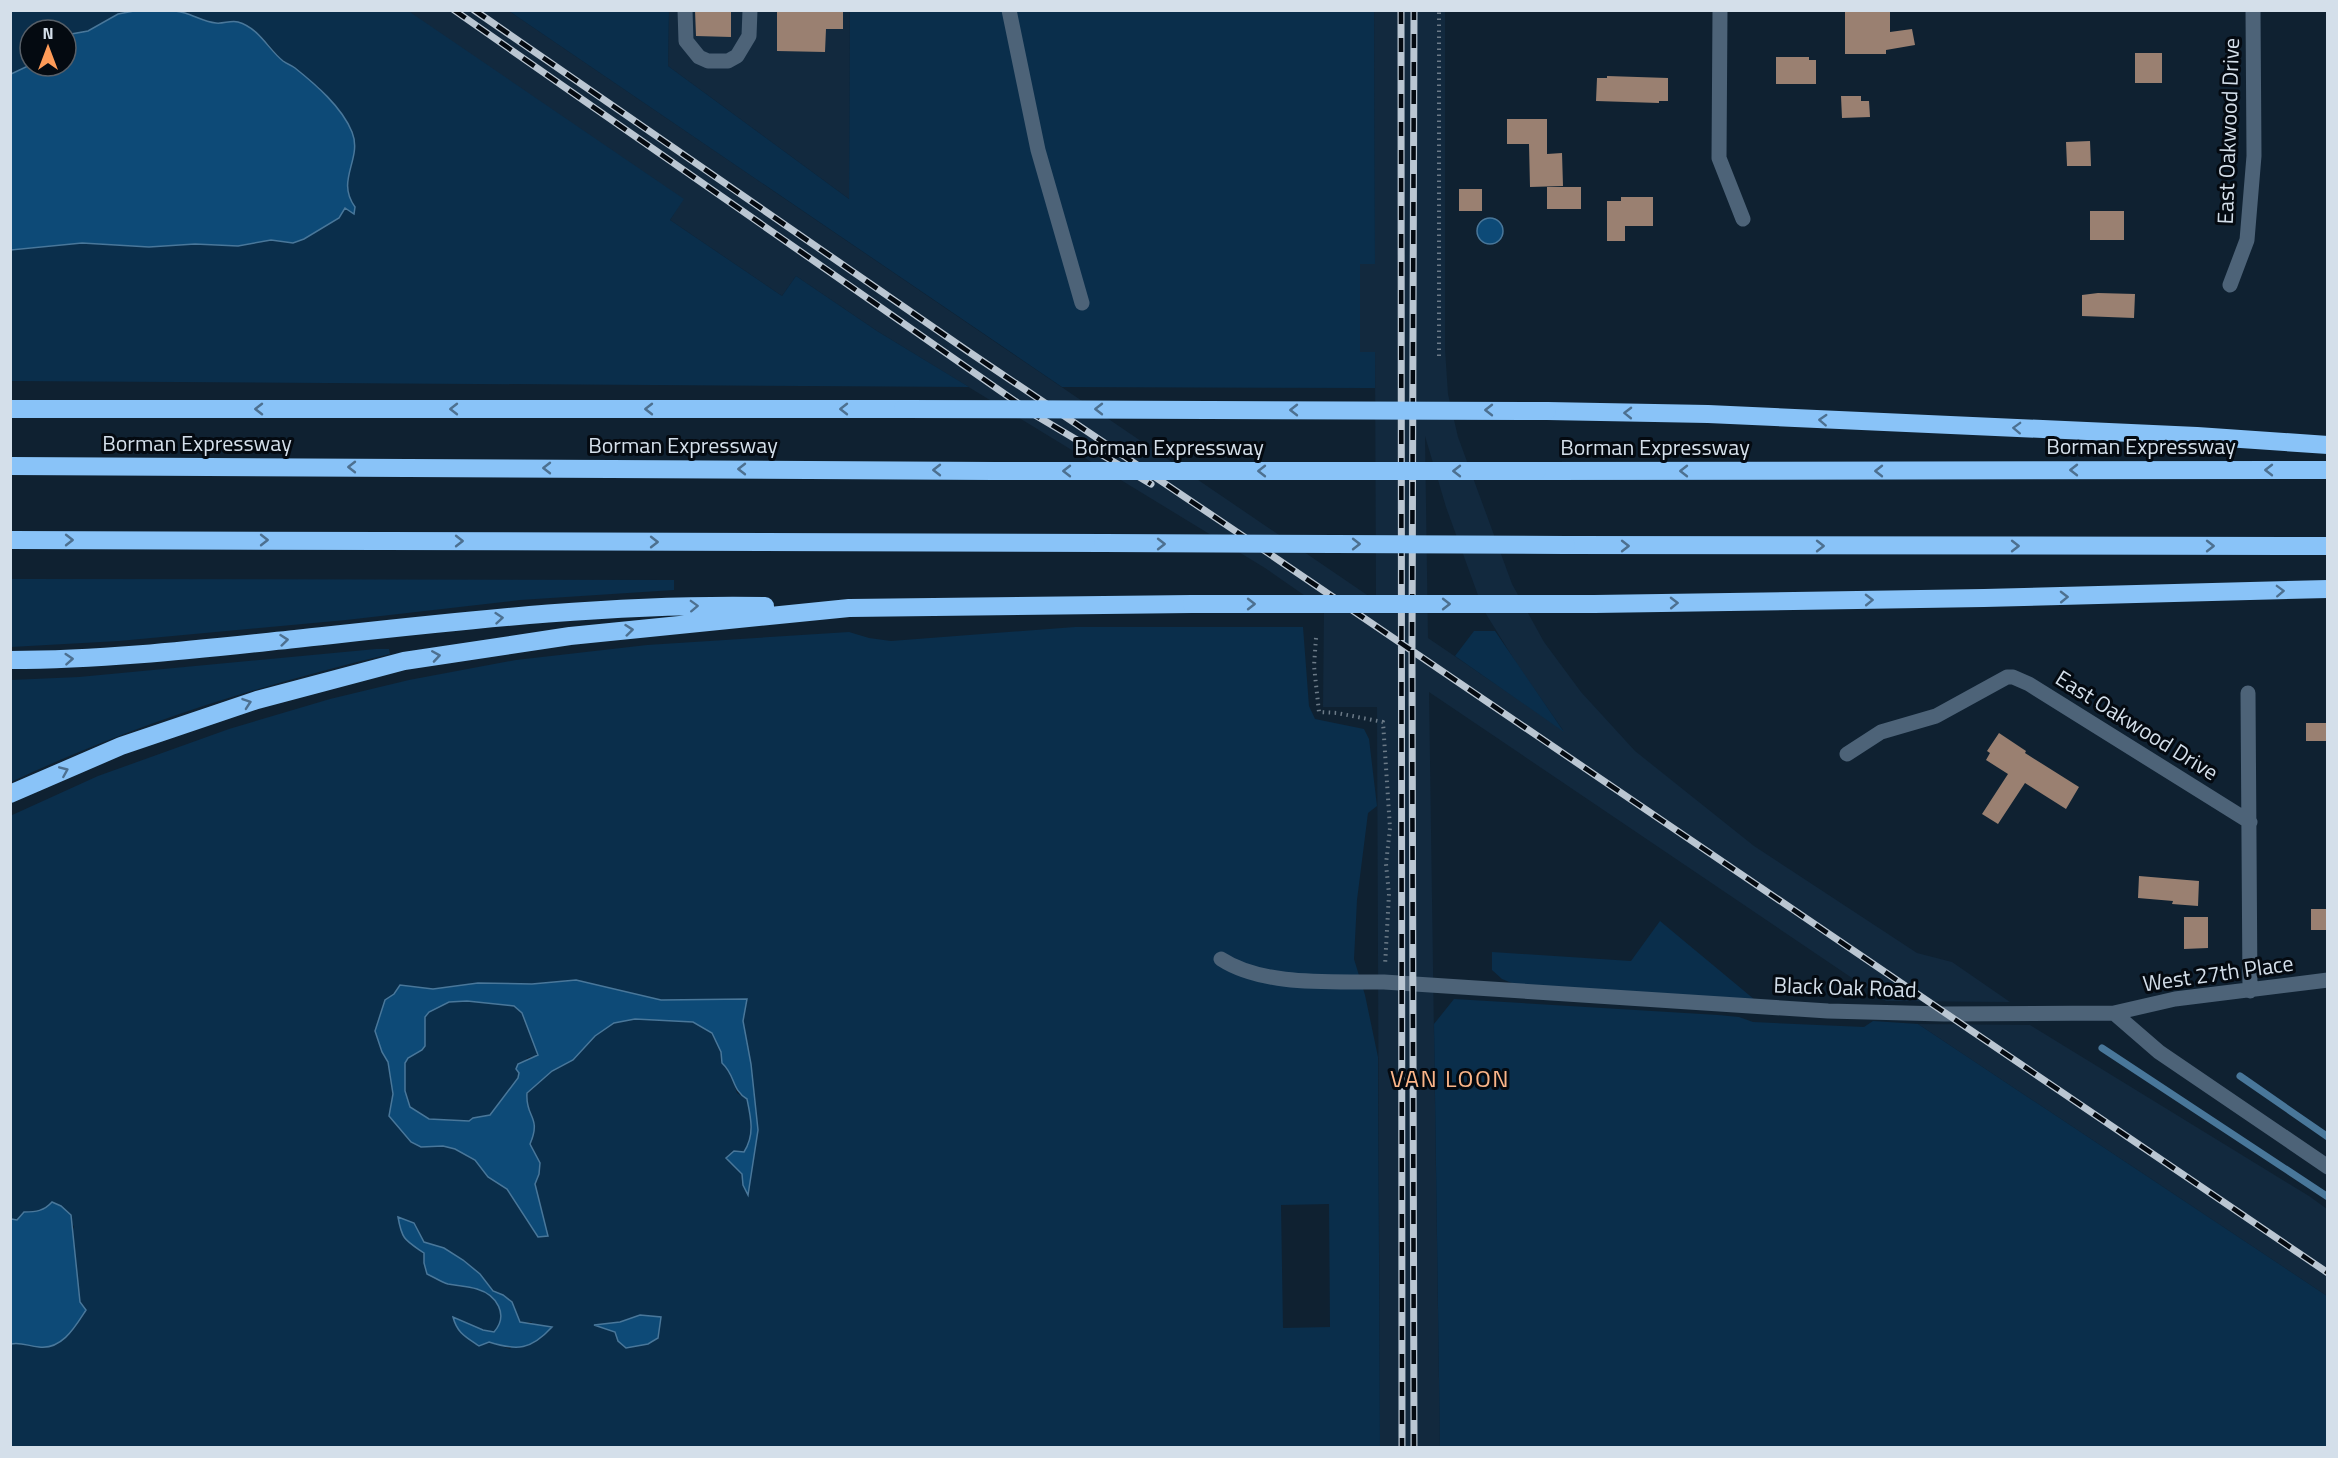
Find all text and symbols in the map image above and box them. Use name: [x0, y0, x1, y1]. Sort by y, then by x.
north arrow: [18, 18, 78, 78]
text: N: [42, 21, 54, 45]
street label: East Oakwood Drive: [2208, 37, 2248, 225]
one-way arrow: [255, 403, 264, 415]
one-way arrow: [450, 403, 459, 415]
one-way arrow: [645, 403, 654, 415]
one-way arrow: [840, 403, 849, 415]
one-way arrow: [1094, 403, 1103, 415]
one-way arrow: [1289, 404, 1298, 416]
one-way arrow: [1484, 404, 1493, 416]
one-way arrow: [1623, 406, 1632, 419]
one-way arrow: [1818, 413, 1827, 426]
one-way arrow: [2013, 422, 2022, 435]
street label: Borman Expressway: [102, 426, 292, 460]
street label: Borman Expressway: [588, 428, 778, 462]
street label: Borman Expressway: [2046, 429, 2236, 463]
street label: Borman Expressway: [1074, 430, 1264, 464]
street label: Borman Expressway: [1560, 430, 1750, 464]
one-way arrow: [347, 461, 356, 473]
one-way arrow: [542, 462, 551, 474]
one-way arrow: [737, 463, 746, 475]
one-way arrow: [932, 464, 941, 476]
one-way arrow: [2070, 464, 2079, 476]
one-way arrow: [2265, 464, 2274, 476]
one-way arrow: [1063, 465, 1072, 477]
one-way arrow: [1258, 465, 1267, 477]
one-way arrow: [1453, 465, 1462, 477]
one-way arrow: [1680, 465, 1689, 477]
one-way arrow: [1875, 465, 1884, 477]
one-way arrow: [65, 534, 74, 546]
one-way arrow: [259, 534, 268, 546]
one-way arrow: [454, 535, 463, 547]
one-way arrow: [649, 536, 658, 548]
one-way arrow: [1157, 538, 1166, 550]
one-way arrow: [1352, 538, 1361, 551]
one-way arrow: [1620, 540, 1629, 552]
one-way arrow: [1815, 540, 1824, 552]
one-way arrow: [2010, 540, 2019, 552]
one-way arrow: [2205, 540, 2214, 552]
one-way arrow: [2275, 585, 2284, 597]
one-way arrow: [2059, 591, 2068, 603]
one-way arrow: [1864, 594, 1873, 606]
one-way arrow: [1669, 597, 1678, 609]
one-way arrow: [1246, 598, 1255, 610]
one-way arrow: [1441, 598, 1450, 610]
one-way arrow: [689, 600, 698, 613]
one-way arrow: [494, 611, 503, 624]
one-way arrow: [625, 624, 634, 637]
one-way arrow: [280, 634, 289, 647]
one-way arrow: [431, 651, 441, 663]
one-way arrow: [64, 653, 73, 666]
street label: East Oakwood Drive: [2049, 661, 2225, 789]
one-way arrow: [241, 698, 252, 711]
one-way arrow: [58, 766, 69, 778]
street label: West 27th Place: [2141, 946, 2295, 1000]
street label: Black Oak Road: [1773, 968, 1917, 1006]
district label: VAN LOON: [1390, 1060, 1510, 1096]

